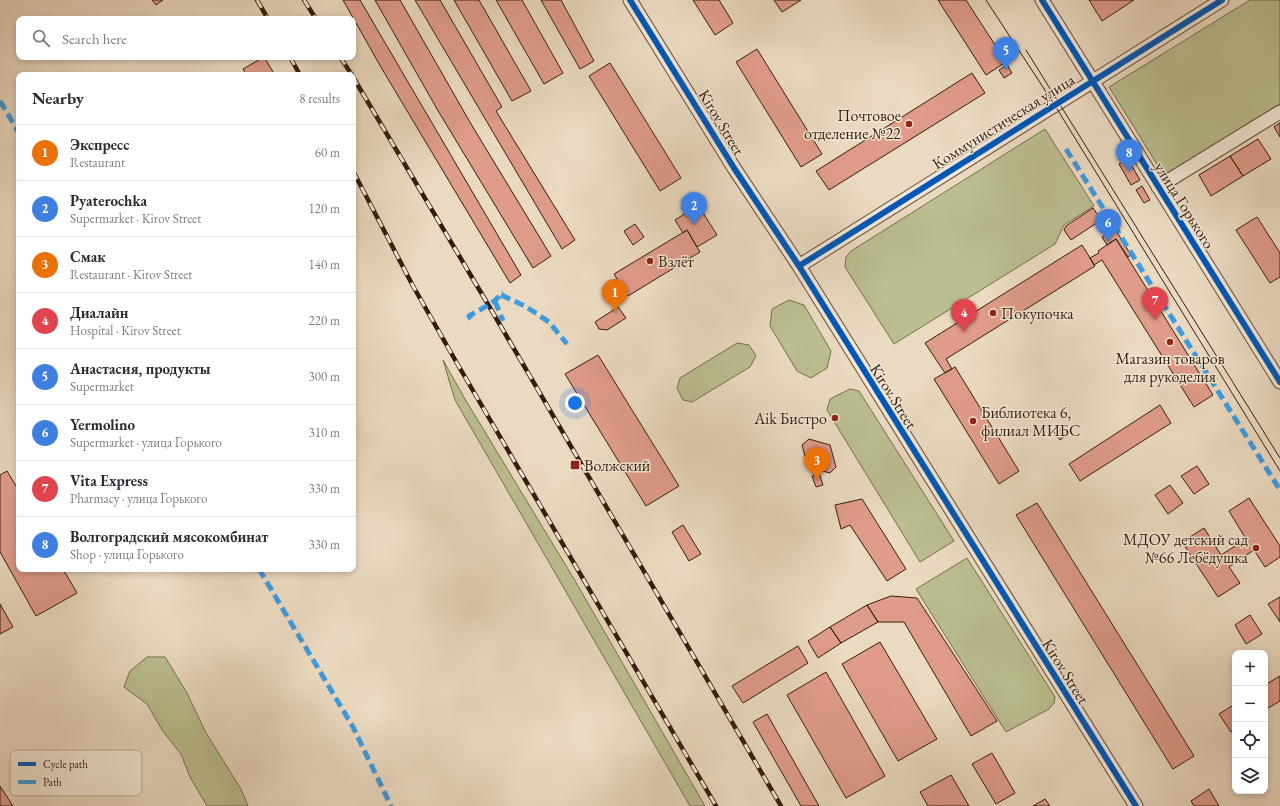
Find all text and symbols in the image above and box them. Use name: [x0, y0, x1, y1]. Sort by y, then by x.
search box: [16, 16, 356, 60]
icon: search: [30, 27, 52, 49]
text: Search here: [62, 29, 127, 48]
pin: 5: [993, 37, 1019, 70]
street label: Коммунистическая улица: [928, 69, 1079, 174]
street label: Kirov Street: [694, 85, 749, 159]
text: Nearby: [32, 87, 84, 109]
text: 8 results: [299, 90, 340, 107]
place label: Почтовое отделение №22: [804, 105, 901, 144]
marker: Почтовое отделение №22: [904, 119, 914, 129]
text: Экспресс: [70, 135, 129, 154]
pin: 8: [1116, 139, 1142, 172]
text: 1: [42, 144, 48, 161]
text: 60 m: [315, 144, 340, 161]
text: Restaurant: [70, 154, 125, 171]
street label: улица Горького: [1150, 158, 1220, 253]
text: Pyaterochka: [70, 191, 147, 210]
pin: 2: [681, 192, 707, 225]
text: 2: [42, 200, 48, 217]
text: 120 m: [309, 200, 340, 217]
pin: 6: [1095, 209, 1121, 242]
text: Supermarket · Kirov Street: [70, 210, 201, 227]
text: Смак: [70, 247, 106, 266]
place label: Взлёт: [658, 251, 694, 272]
text: 3: [42, 256, 48, 273]
text: 140 m: [309, 256, 340, 273]
marker: Взлёт: [645, 256, 655, 266]
text: Restaurant · Kirov Street: [70, 266, 192, 283]
pin: 1: [602, 279, 628, 312]
pin: 7: [1142, 287, 1168, 320]
pin: 4: [951, 299, 977, 332]
text: Диалайн: [70, 303, 128, 322]
place label: Покупочка: [1001, 303, 1074, 324]
marker: Покупочка: [988, 308, 998, 318]
text: 4: [42, 312, 48, 329]
text: 220 m: [309, 312, 340, 329]
text: Hospital · Kirov Street: [70, 322, 181, 339]
marker: Магазин товаров для рукоделия: [1165, 337, 1175, 347]
place label: Магазин товаров для рукоделия: [1115, 348, 1225, 387]
text: Анастасия, продукты: [70, 359, 211, 378]
street label: Kirov Street: [865, 360, 922, 433]
text: 5: [42, 368, 48, 385]
text: 300 m: [309, 368, 340, 385]
text: Supermarket: [70, 378, 134, 395]
your location: [565, 393, 585, 413]
place label: Библиотека 6, филиал МИБС: [981, 402, 1080, 441]
place label: Aik Бистро: [753, 408, 827, 429]
marker: Aik Бистро: [830, 413, 840, 423]
text: Yermolino: [70, 415, 135, 434]
marker: Библиотека 6, филиал МИБС: [968, 416, 978, 426]
text: 6: [42, 424, 48, 441]
text: 310 m: [309, 424, 340, 441]
text: Supermarket · улица Горького: [70, 434, 222, 451]
pin: 3: [804, 447, 830, 480]
place label: Волжский: [584, 455, 651, 476]
marker: Волжский: [569, 459, 581, 471]
text: Vita Express: [70, 471, 148, 490]
text: 7: [42, 480, 48, 497]
text: 330 m: [309, 480, 340, 497]
text: Pharmacy · улица Горького: [70, 490, 207, 507]
text: Волгоградский мясокомбинат: [70, 527, 268, 546]
place label: МДОУ детский сад №66 Лебёдушка: [1123, 529, 1249, 568]
text: 8: [42, 536, 48, 553]
text: 330 m: [309, 536, 340, 553]
marker: МДОУ детский сад №66 Лебёдушка: [1251, 543, 1261, 553]
text: Shop · улица Горького: [70, 546, 184, 563]
street label: Kirov Street: [1037, 635, 1094, 708]
map controls: [1232, 650, 1268, 794]
button: +: [1232, 650, 1268, 686]
button: −: [1232, 686, 1268, 722]
button: locate: [1232, 722, 1268, 758]
legend: [10, 750, 142, 796]
text: Cycle path: [43, 757, 88, 771]
button: layers: [1232, 758, 1268, 794]
text: Path: [43, 775, 62, 789]

